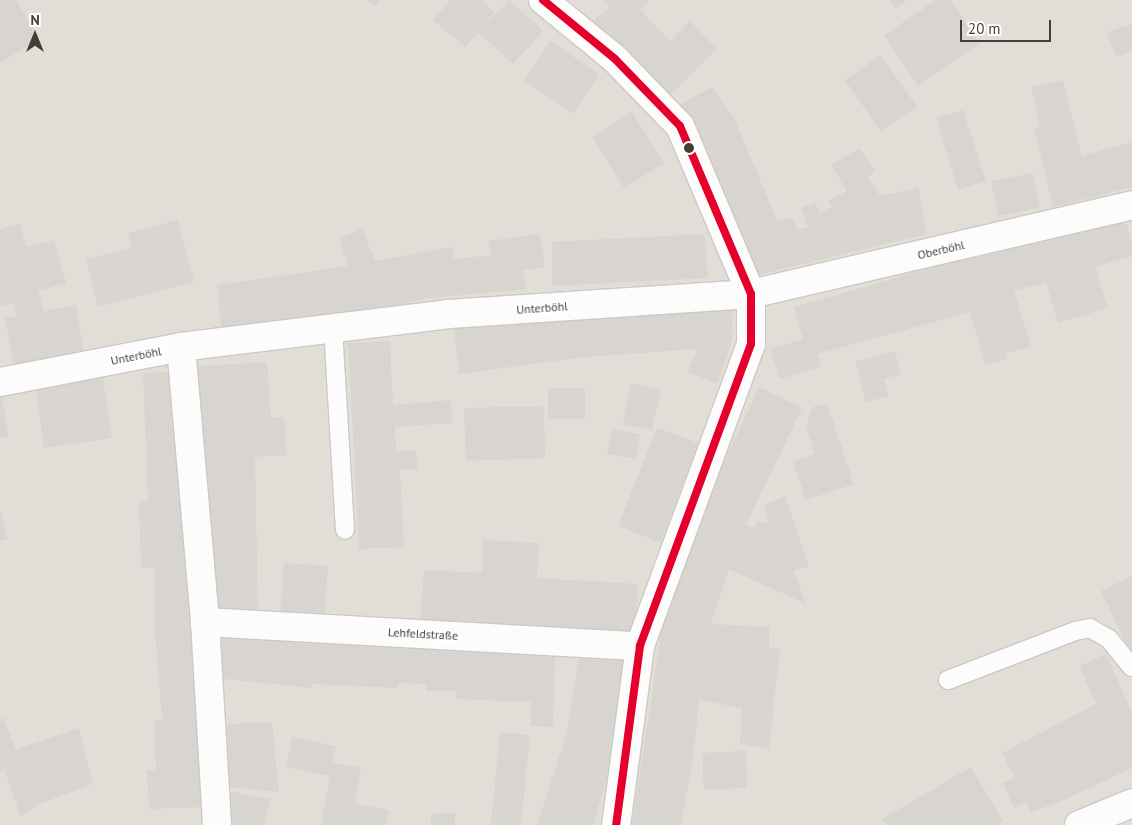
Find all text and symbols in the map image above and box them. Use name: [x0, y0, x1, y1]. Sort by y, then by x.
north arrow: [10, 10, 60, 60]
scale bar: [962, 10, 1053, 42]
text: N: [30, 11, 40, 29]
text: 20 m: [968, 19, 1001, 38]
unlabelled marker: [684, 143, 694, 153]
street label: Oberböhl: [916, 238, 966, 262]
street label: Unterböhl: [516, 299, 568, 317]
street label: Unterböhl: [109, 344, 163, 368]
street label: Lehfeldstraße: [388, 625, 458, 643]

